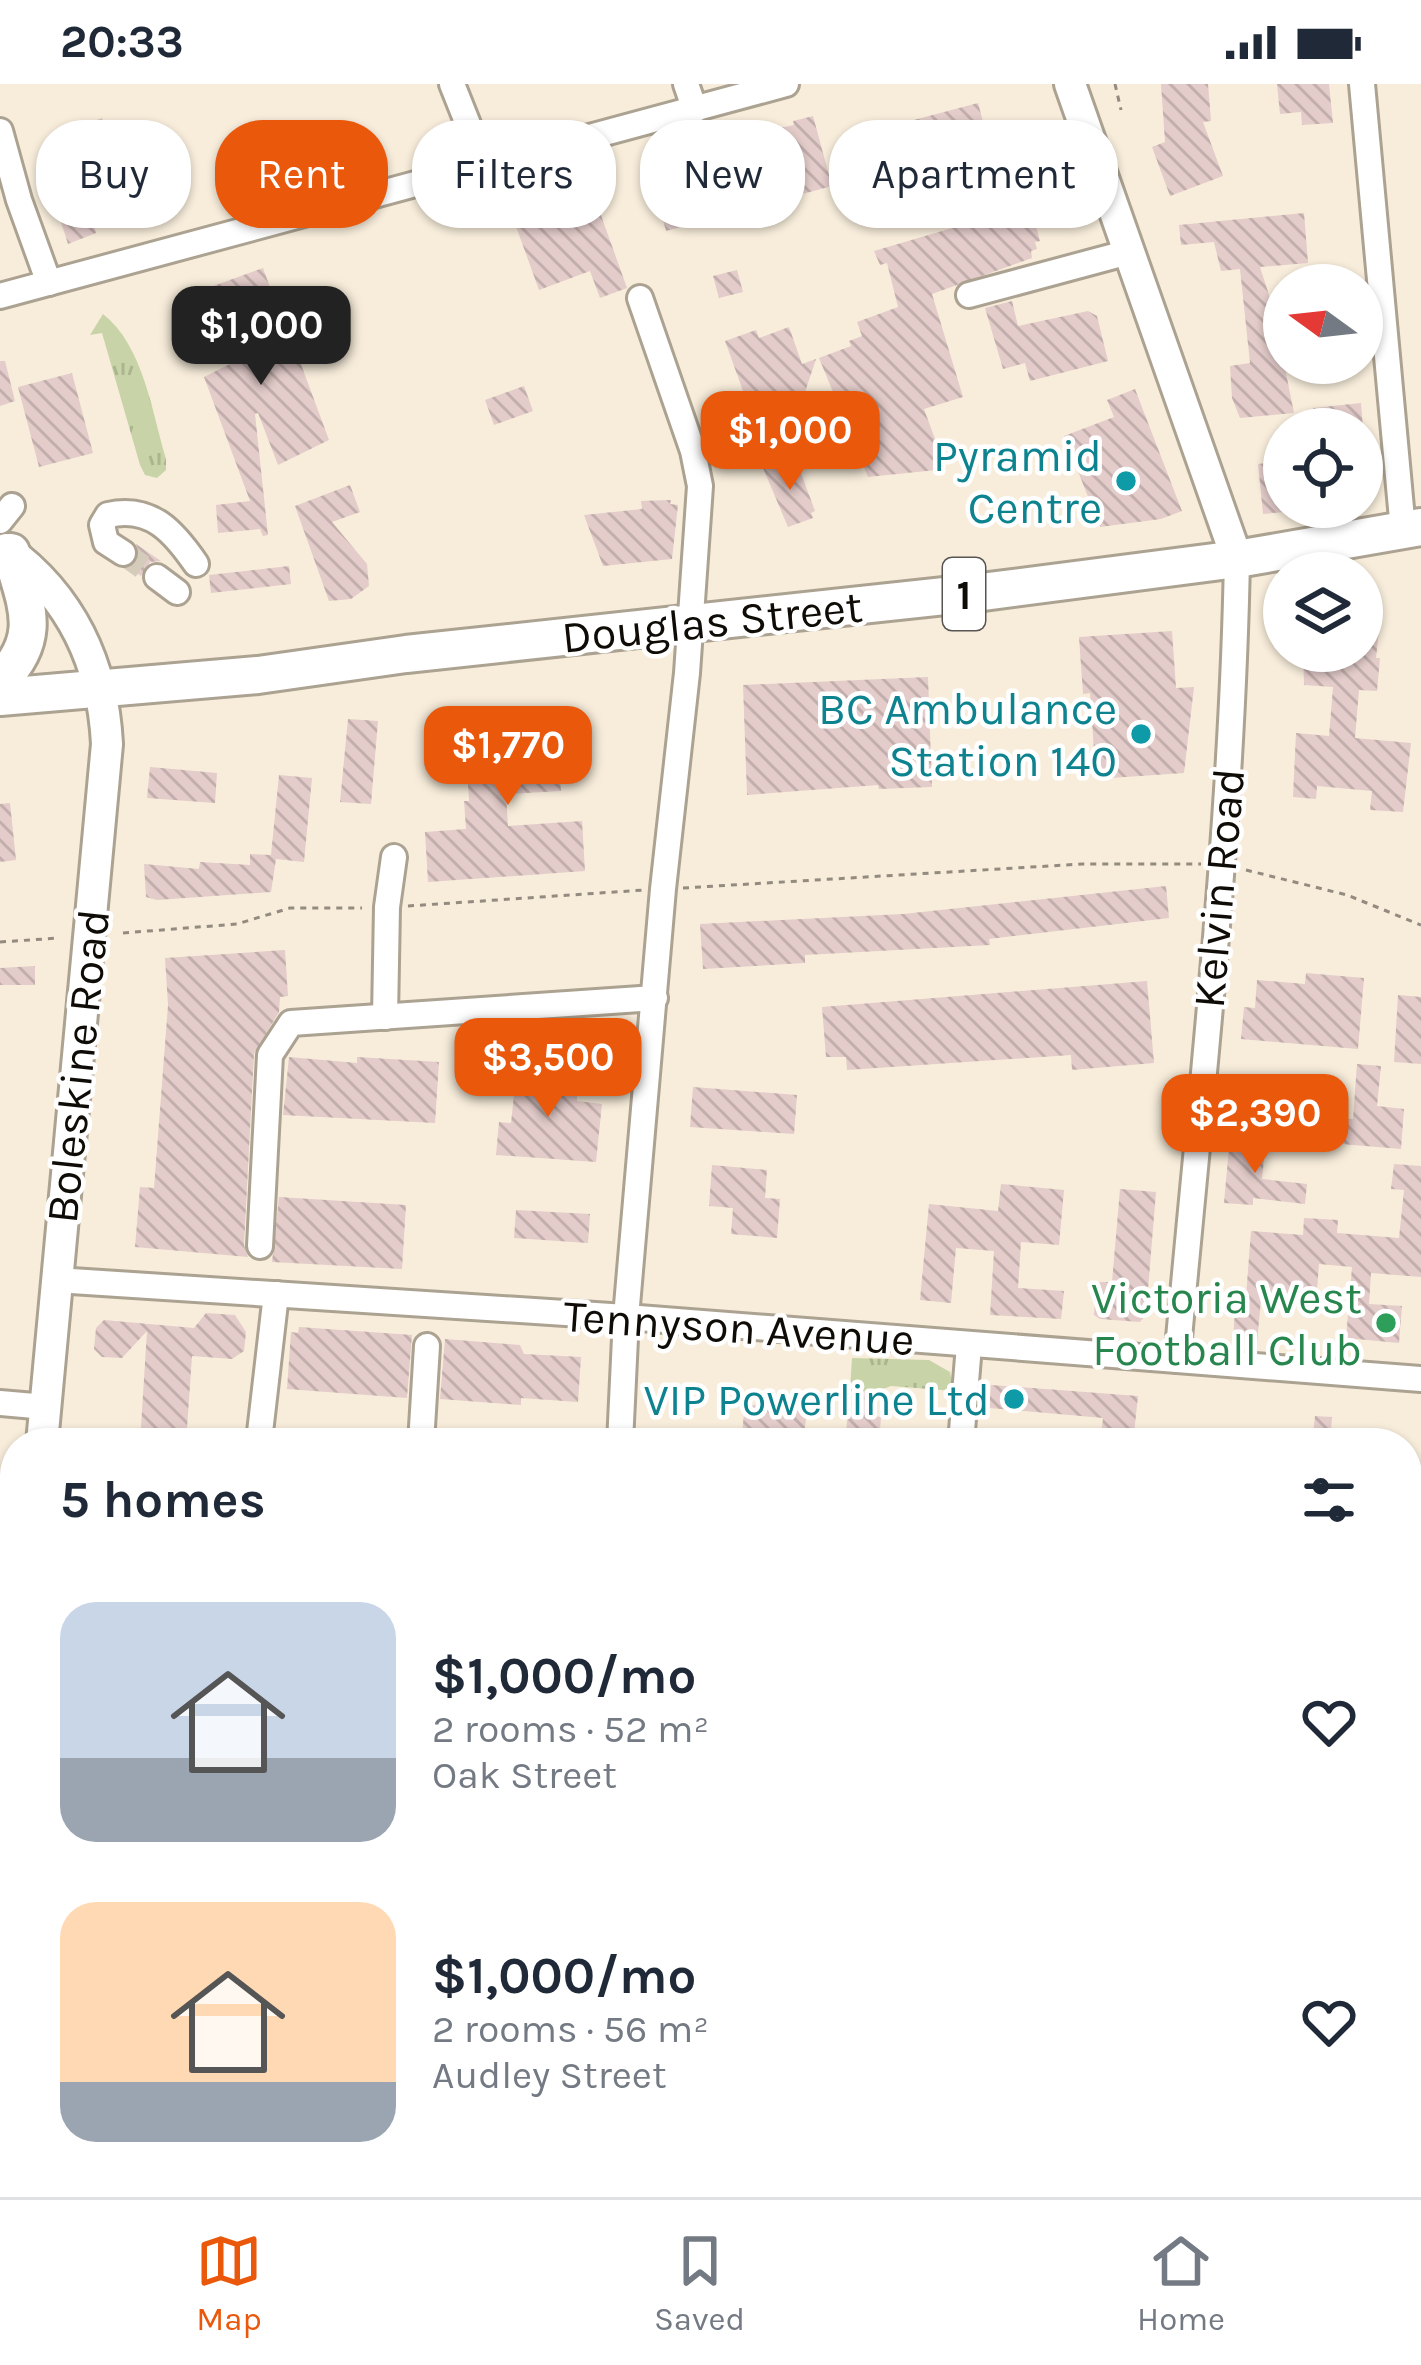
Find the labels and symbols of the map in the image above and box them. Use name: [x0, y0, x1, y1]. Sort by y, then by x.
north arrow: [1263, 264, 1383, 384]
pin: $1,000: [163, 286, 359, 388]
pin: $1,000: [692, 391, 888, 493]
place label: Pyramid Centre: [933, 430, 1102, 534]
marker: Pyramid Centre: [1113, 468, 1139, 494]
road number: 1: [943, 558, 985, 630]
street label: Douglas Street: [559, 580, 865, 665]
place label: BC Ambulance Station 140: [818, 683, 1117, 787]
pin: $1,770: [410, 706, 606, 808]
marker: BC Ambulance Station 140: [1128, 721, 1154, 747]
street label: Kelvin Road: [1183, 766, 1255, 1010]
street label: Boleskine Road: [36, 907, 120, 1226]
pin: $3,500: [450, 1018, 646, 1120]
pin: $2,390: [1157, 1074, 1353, 1176]
place label: Victoria West Football Club: [1091, 1272, 1362, 1376]
street label: Tennyson Avenue: [562, 1290, 916, 1367]
marker: Victoria West Football Club: [1373, 1310, 1399, 1336]
place label: VIP Powerline Ltd: [643, 1374, 990, 1426]
marker: VIP Powerline Ltd: [1001, 1386, 1027, 1412]

